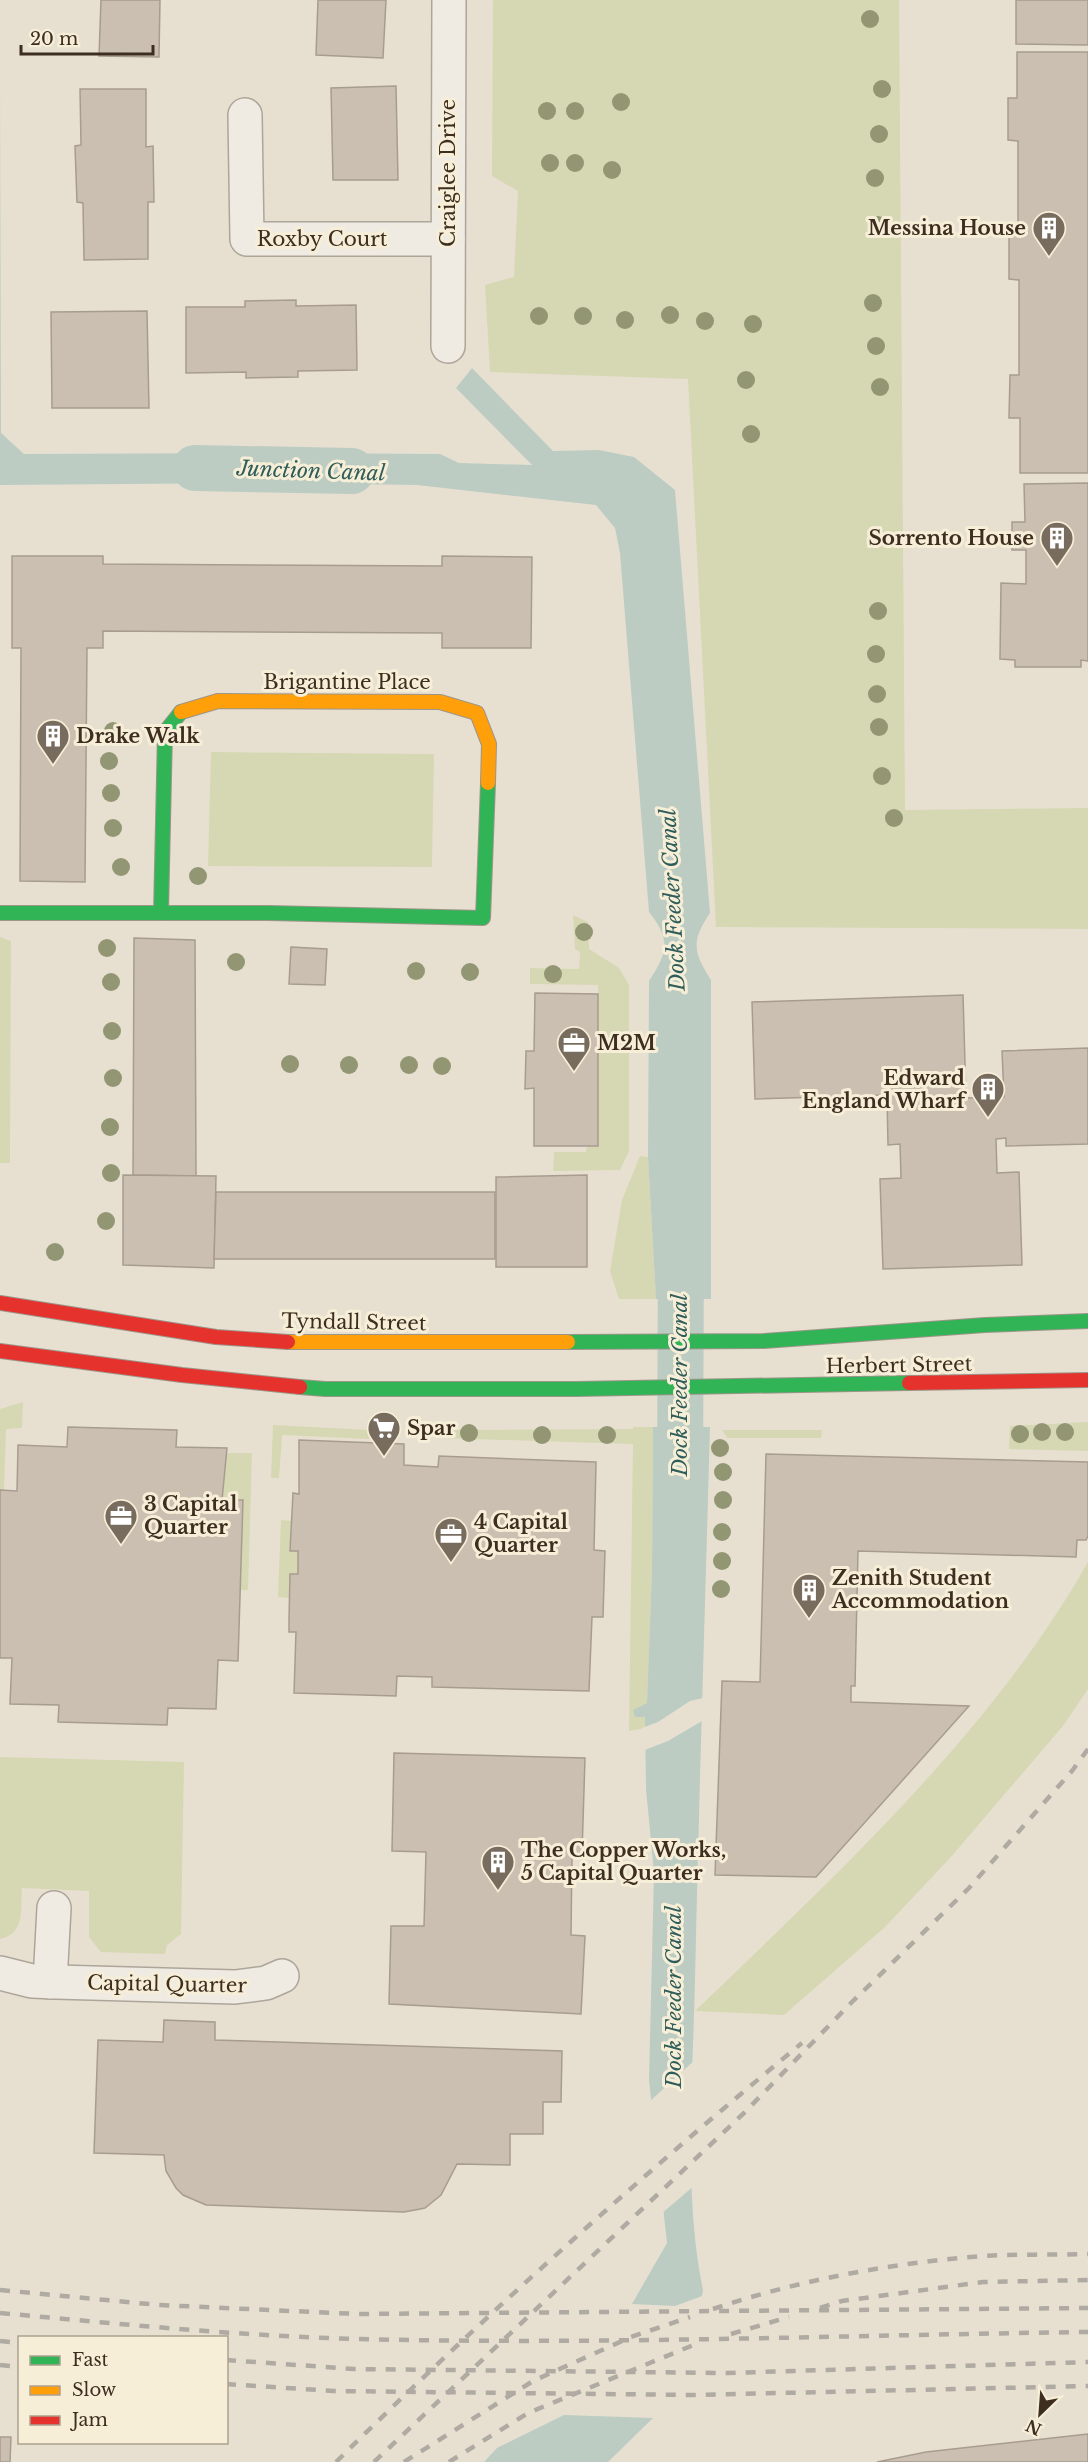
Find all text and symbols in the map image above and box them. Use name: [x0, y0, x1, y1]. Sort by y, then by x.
scale bar: [21, 18, 153, 56]
text: 20 m: [30, 28, 78, 50]
street label: Craiglee Drive: [436, 99, 460, 247]
building icon: Messina House: [1031, 210, 1067, 257]
place label: Messina House: [868, 216, 1026, 240]
street label: Roxby Court: [257, 227, 388, 251]
water label: Junction Canal: [235, 455, 386, 487]
building icon: Sorrento House: [1039, 520, 1075, 567]
place label: Sorrento House: [869, 526, 1034, 550]
street label: Brigantine Place: [263, 670, 431, 694]
building icon: Drake Walk: [35, 718, 71, 765]
place label: Drake Walk: [76, 724, 200, 748]
water label: Dock Feeder Canal: [655, 808, 691, 993]
office icon: M2M: [556, 1025, 592, 1072]
place label: M2M: [597, 1031, 656, 1055]
place label: Edward England Wharf: [802, 1066, 967, 1113]
building icon: Edward England Wharf: [970, 1071, 1006, 1118]
water label: Dock Feeder Canal: [667, 1293, 693, 1477]
street label: Tyndall Street: [281, 1309, 427, 1335]
street label: Herbert Street: [826, 1352, 973, 1378]
supermarket icon: Spar: [366, 1410, 402, 1457]
place label: Spar: [407, 1416, 456, 1440]
place label: 3 Capital Quarter: [144, 1492, 237, 1539]
office icon: 3 Capital Quarter: [103, 1498, 139, 1545]
place label: 4 Capital Quarter: [474, 1510, 568, 1557]
office icon: 4 Capital Quarter: [433, 1516, 469, 1563]
place label: Zenith Student Accommodation: [831, 1566, 1009, 1613]
building icon: Zenith Student Accommodation: [791, 1572, 827, 1619]
place label: The Copper Works, 5 Capital Quarter: [521, 1838, 726, 1885]
building icon: The Copper Works, 5 Capital Quarter: [480, 1844, 516, 1891]
water label: Dock Feeder Canal: [661, 1905, 687, 2089]
street label: Capital Quarter: [87, 1971, 248, 1997]
legend: [18, 2336, 228, 2444]
text: Fast: [72, 2349, 109, 2371]
text: Slow: [72, 2379, 117, 2401]
north arrow: [1010, 2384, 1070, 2444]
text: Jam: [70, 2409, 108, 2431]
text: N: [1023, 2415, 1045, 2440]

